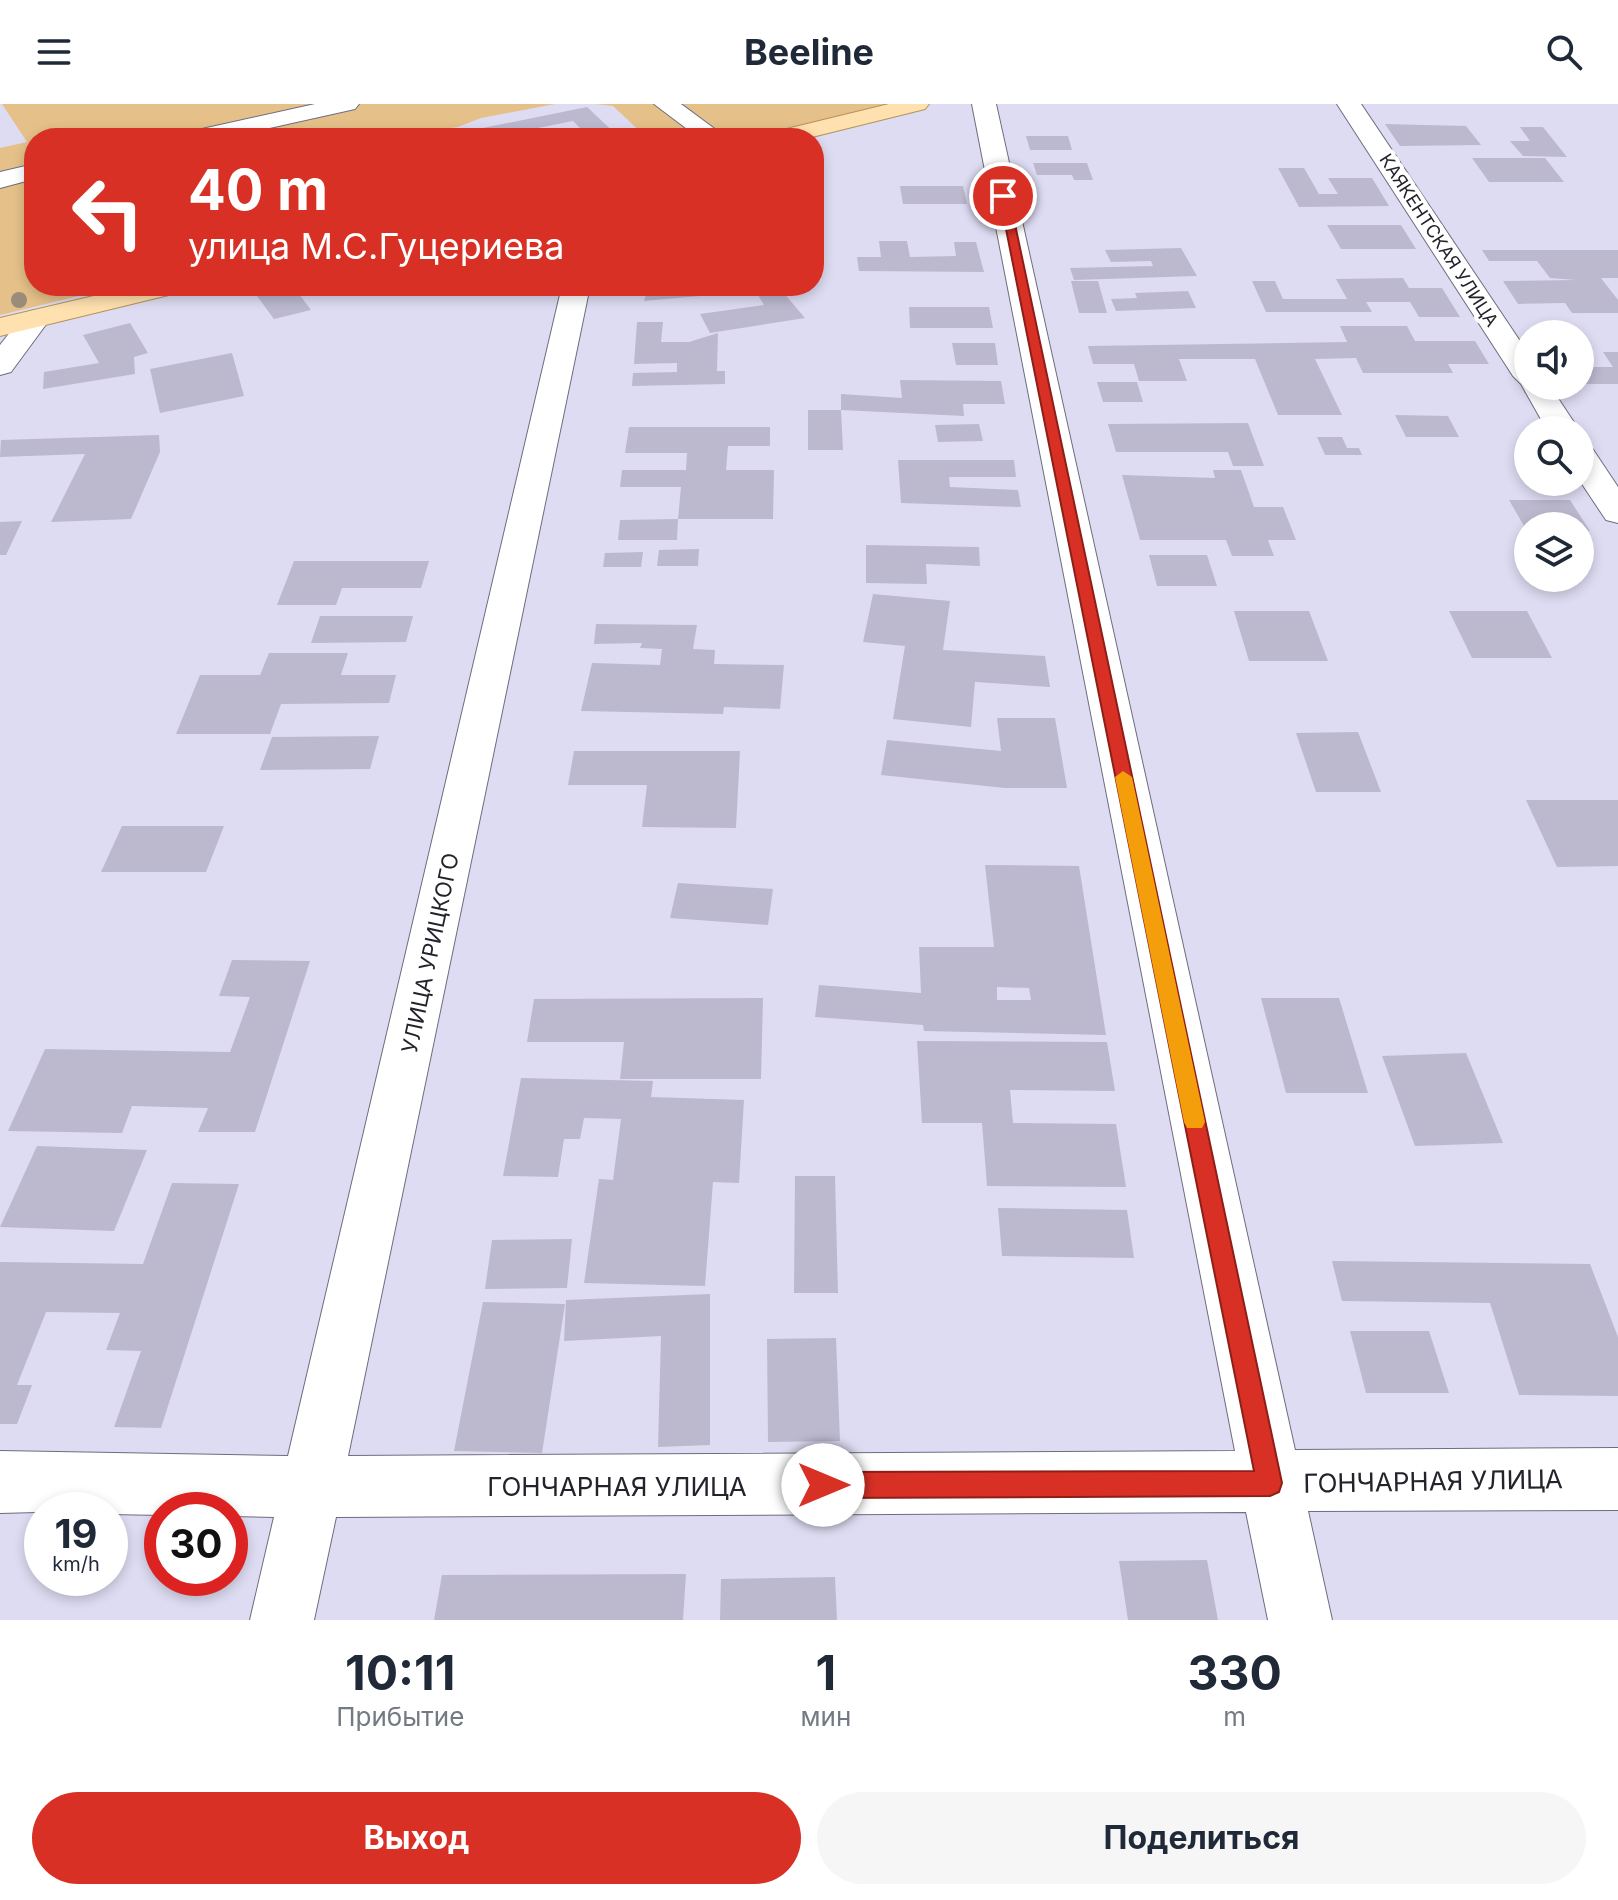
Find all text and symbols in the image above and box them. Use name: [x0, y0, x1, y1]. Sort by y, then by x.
icon: menu: [32, 30, 76, 74]
text: Beeline: [744, 30, 874, 74]
icon: search: [1542, 30, 1586, 74]
street label: КАЯКЕНТСКАЯ УЛИЦА: [1375, 150, 1503, 330]
text: 40 m: [188, 156, 328, 224]
icon: left: [56, 160, 160, 264]
pin: [969, 162, 1037, 230]
icon: arrive: [981, 174, 1025, 218]
text: улица М.С.Гуцериева: [188, 224, 565, 268]
map controls: [1514, 320, 1594, 592]
button: sound: [1514, 320, 1594, 400]
button: search: [1514, 416, 1594, 496]
button: layers: [1514, 512, 1594, 592]
street label: УЛИЦА УРИЦКОГО: [396, 850, 464, 1056]
position arrow: [781, 1443, 865, 1527]
street label: ГОНЧАРНАЯ УЛИЦА: [1303, 1463, 1563, 1499]
street label: ГОНЧАРНАЯ УЛИЦА: [487, 1471, 747, 1502]
speed limit sign: 30: [144, 1492, 248, 1596]
text: 19: [54, 1509, 98, 1558]
text: km/h: [52, 1552, 100, 1576]
text: 10:11: [345, 1643, 456, 1702]
text: 1: [816, 1643, 836, 1702]
text: 330: [1187, 1643, 1282, 1702]
text: Прибытие: [336, 1701, 464, 1732]
text: мин: [801, 1701, 851, 1732]
text: m: [1223, 1701, 1246, 1732]
button: Выход: [32, 1792, 801, 1884]
button: Поделиться: [817, 1792, 1586, 1884]

